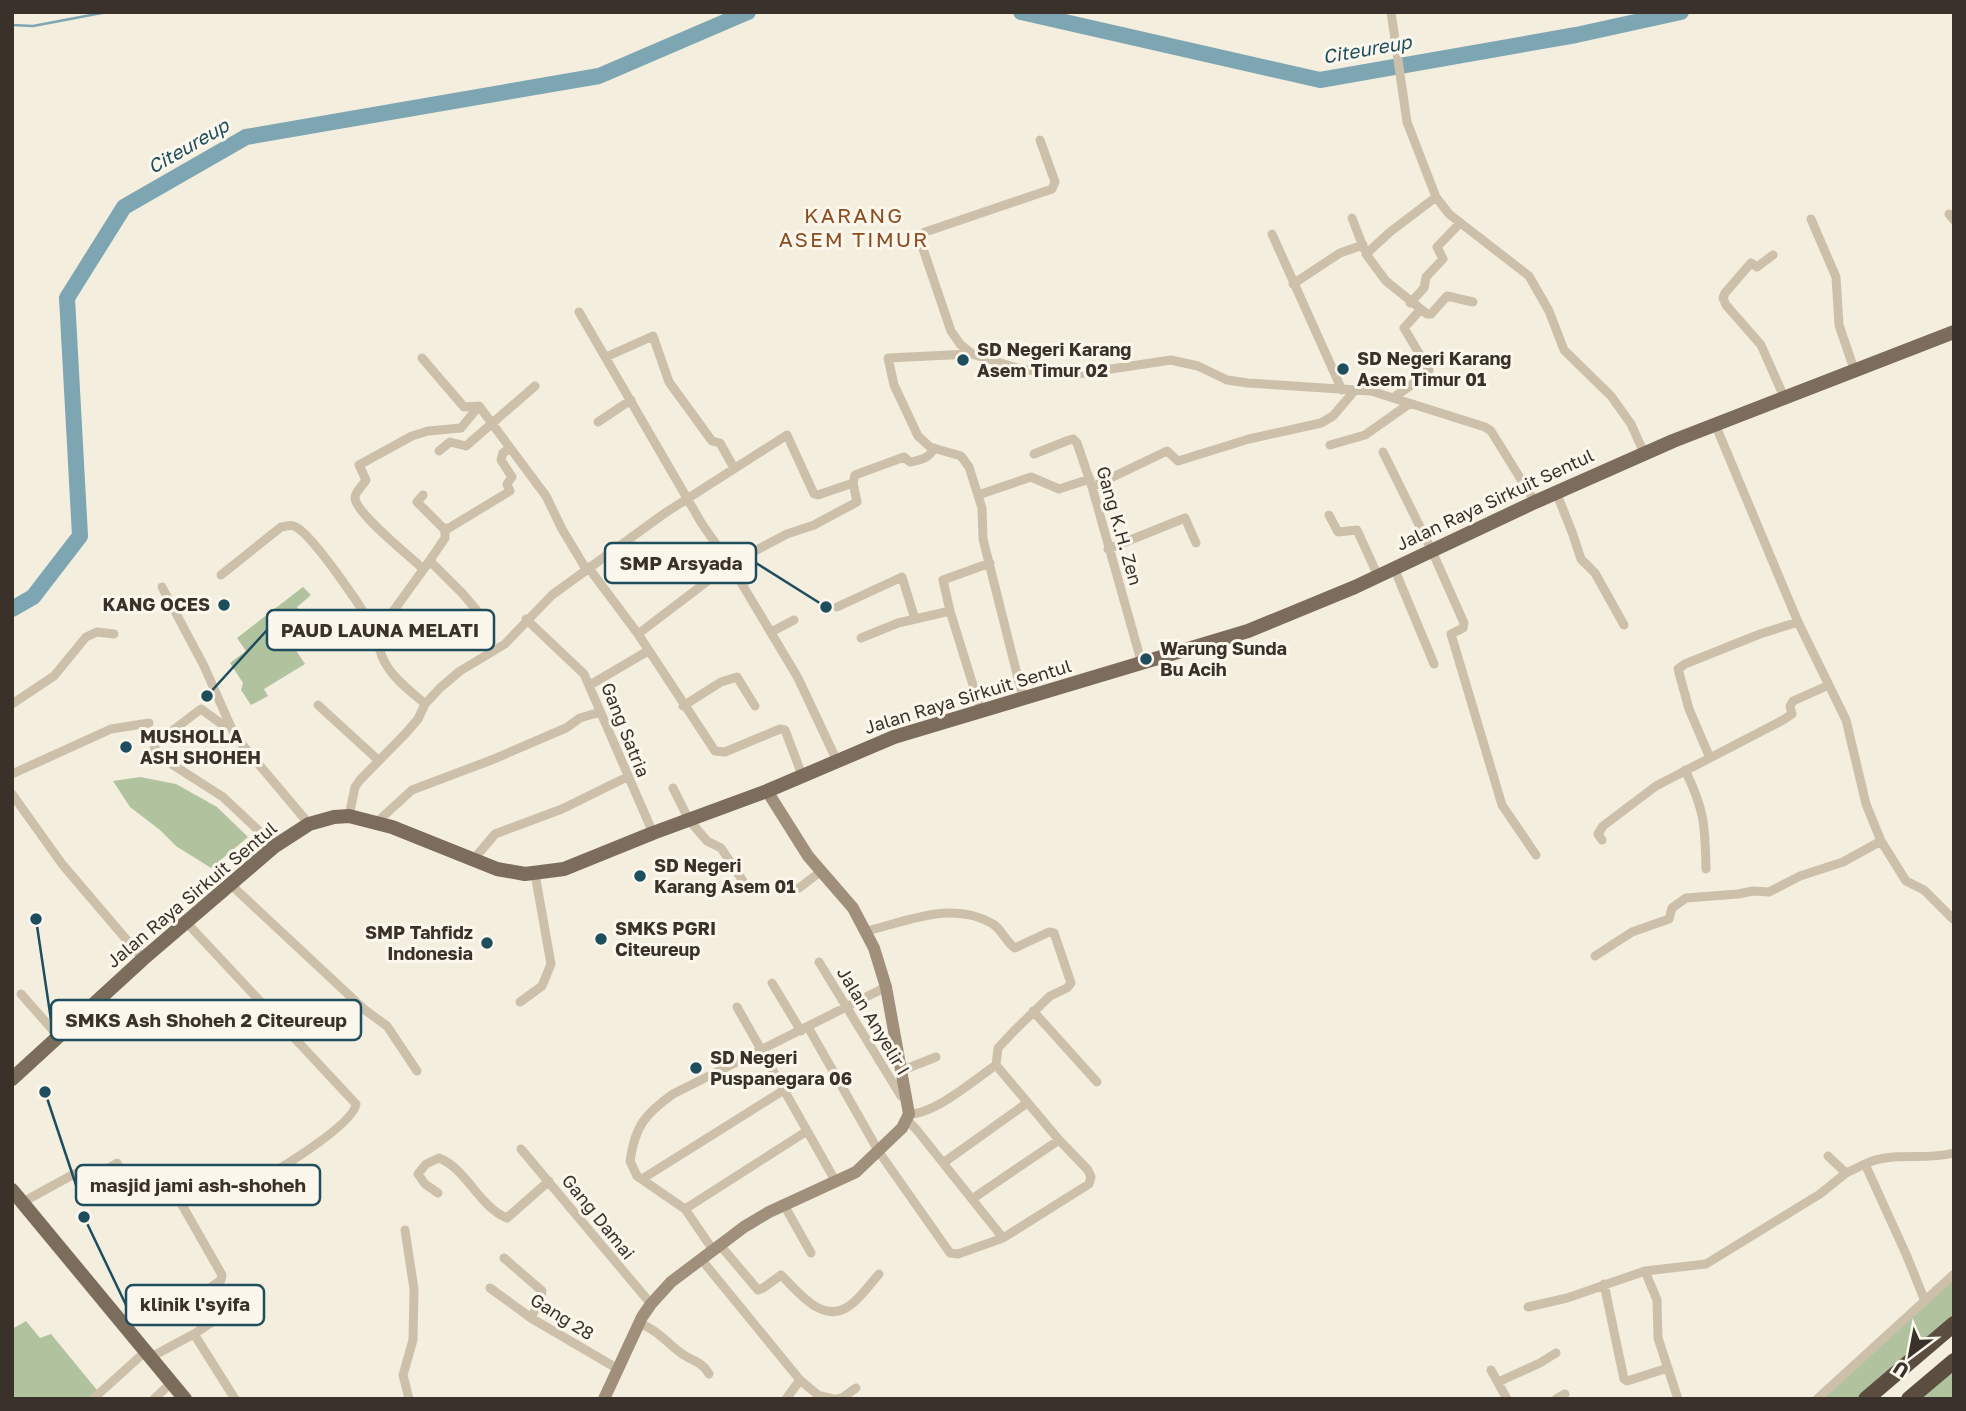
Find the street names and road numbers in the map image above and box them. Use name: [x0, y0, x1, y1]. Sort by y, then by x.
street label: Jalan Raya Sirkuit Sentul: [1392, 444, 1597, 555]
street label: Gang K.H. Zen: [1092, 464, 1147, 588]
street label: Jalan Raya Sirkuit Sentul: [862, 654, 1074, 738]
street label: Gang Satria: [597, 679, 655, 780]
street label: Jalan Raya Sirkuit Sentul: [102, 816, 281, 972]
street label: Jalan Anyelir I: [833, 962, 915, 1079]
street label: Gang Damai: [558, 1169, 640, 1263]
street label: Gang 28: [527, 1288, 598, 1344]

